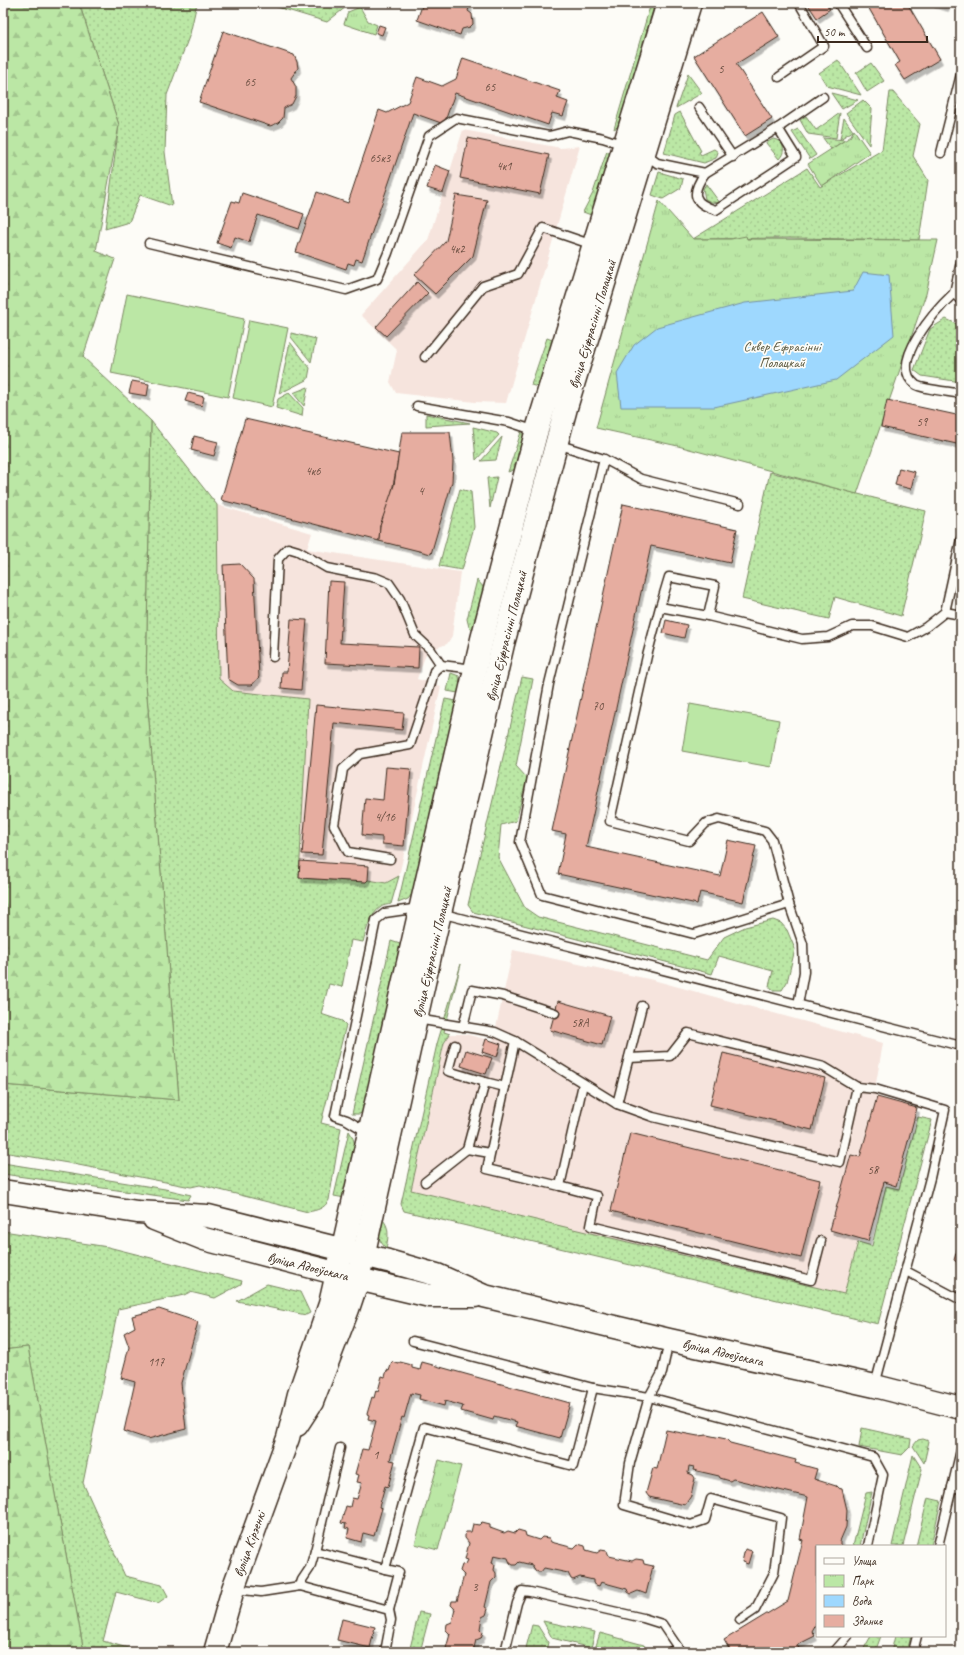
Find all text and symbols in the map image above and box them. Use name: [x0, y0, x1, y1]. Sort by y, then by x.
scale bar: [818, 18, 927, 44]
text: 50 m: [824, 24, 846, 40]
house number: 5: [718, 61, 724, 77]
house number: 65: [245, 74, 256, 90]
house number: 65: [485, 79, 496, 95]
house number: 65к3: [370, 150, 392, 166]
house number: 4к1: [496, 158, 512, 174]
house number: 4к2: [449, 241, 466, 257]
street label: вуліца Еўфрасінні Полацкай: [565, 257, 620, 391]
park label: Сквер Ефрасінні Полацкай: [743, 338, 823, 371]
house number: 59: [917, 414, 929, 430]
house number: 4к6: [305, 463, 321, 479]
house number: 4: [418, 483, 425, 499]
street label: вуліца Еўфрасінні Полацкай: [482, 568, 531, 703]
house number: 70: [593, 698, 605, 714]
house number: 4/16: [375, 809, 396, 825]
street label: вуліца Еўфрасінні Полацкай: [409, 884, 456, 1019]
house number: 58А: [572, 1015, 589, 1031]
house number: 58: [868, 1162, 880, 1178]
street label: вуліца Адоеўскага: [266, 1248, 351, 1285]
street label: вуліца Адоеўскага: [681, 1335, 766, 1370]
house number: 117: [148, 1354, 165, 1370]
house number: 1: [373, 1447, 379, 1463]
street label: вуліца Кірэенкі: [230, 1507, 270, 1579]
legend: [816, 1545, 946, 1637]
text: Улица: [852, 1553, 877, 1569]
text: Парк: [852, 1573, 875, 1589]
house number: 3: [472, 1579, 479, 1595]
text: Вода: [852, 1593, 873, 1609]
text: Здание: [852, 1613, 883, 1629]

